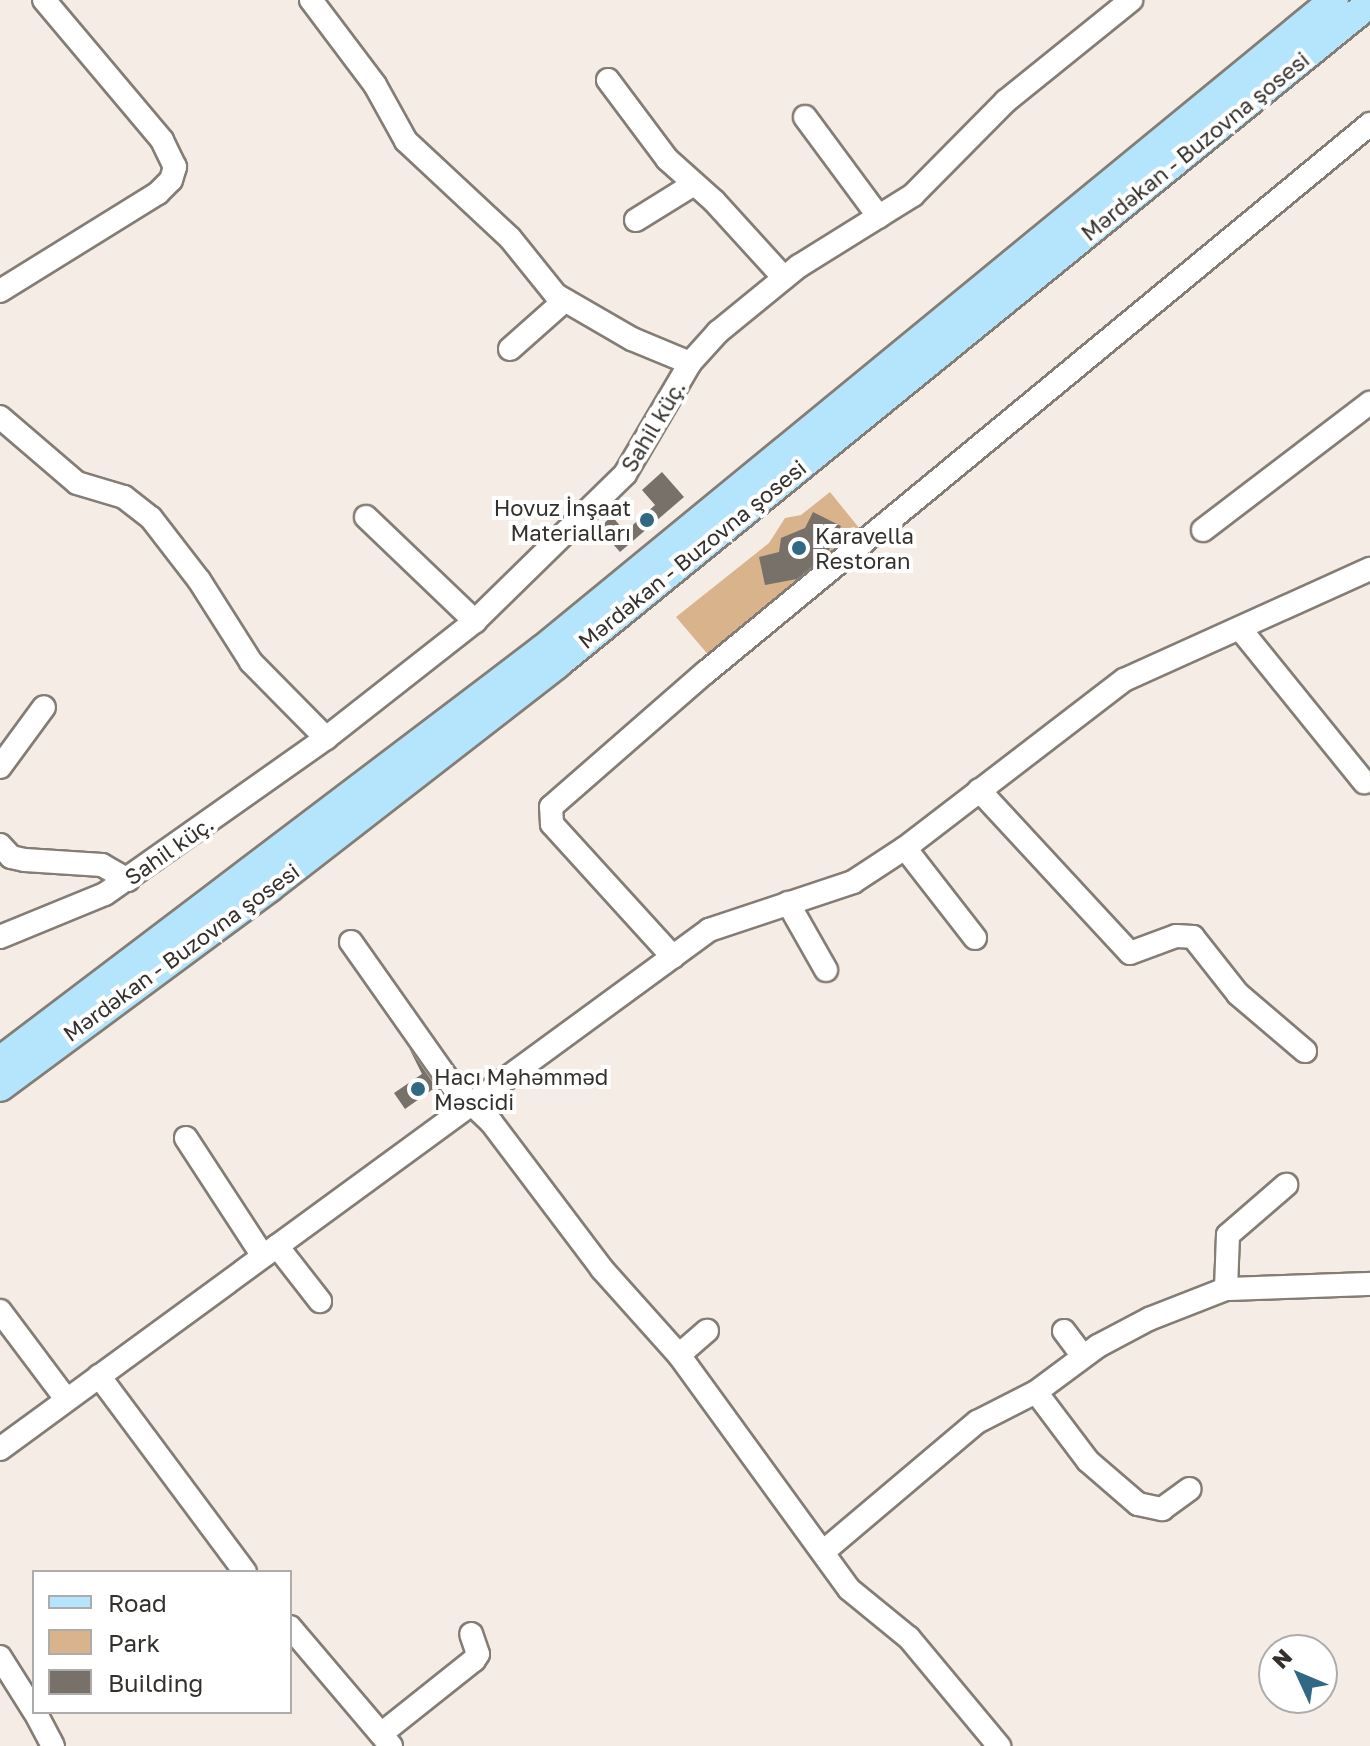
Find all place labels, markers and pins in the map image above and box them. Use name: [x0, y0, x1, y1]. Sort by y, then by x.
place label: Hovuz İnşaat Materialları: [494, 494, 631, 546]
marker: Hovuz İnşaat Materialları: [638, 511, 656, 529]
place label: Karavella Restoran: [815, 522, 914, 574]
marker: Karavella Restoran: [790, 539, 808, 557]
place label: Hacı Məhəmməd Məscidi: [434, 1063, 608, 1114]
marker: Hacı Məhəmməd Məscidi: [409, 1080, 427, 1098]

